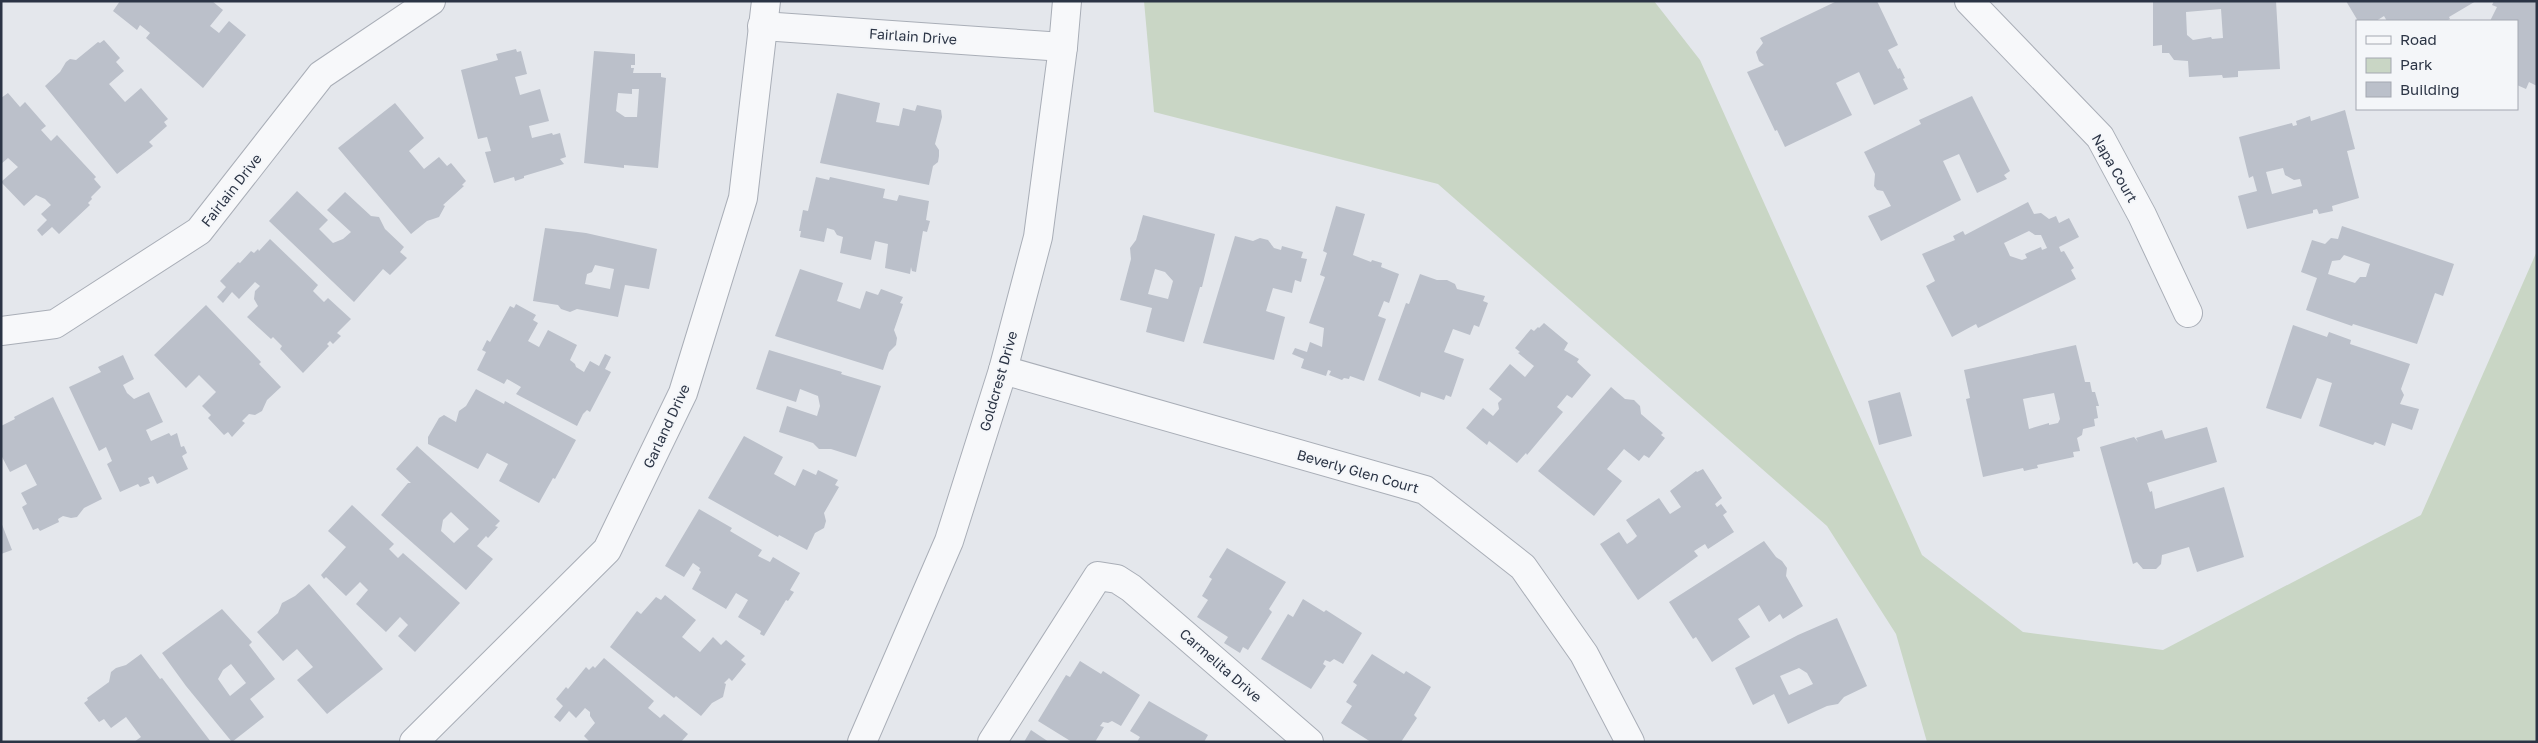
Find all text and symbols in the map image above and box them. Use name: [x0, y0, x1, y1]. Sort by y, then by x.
legend: [2356, 20, 2518, 110]
street label: Fairlain Drive: [868, 24, 958, 48]
text: Road: [2400, 30, 2437, 48]
text: Park: [2400, 55, 2433, 73]
text: Building: [2400, 80, 2460, 98]
street label: Napa Court: [2089, 131, 2141, 205]
street label: Fairlain Drive: [197, 150, 265, 230]
street label: Goldcrest Drive: [976, 329, 1020, 433]
street label: Garland Drive: [639, 381, 693, 471]
street label: Beverly Glen Court: [1295, 445, 1421, 497]
street label: Carmelita Drive: [1176, 625, 1266, 705]

